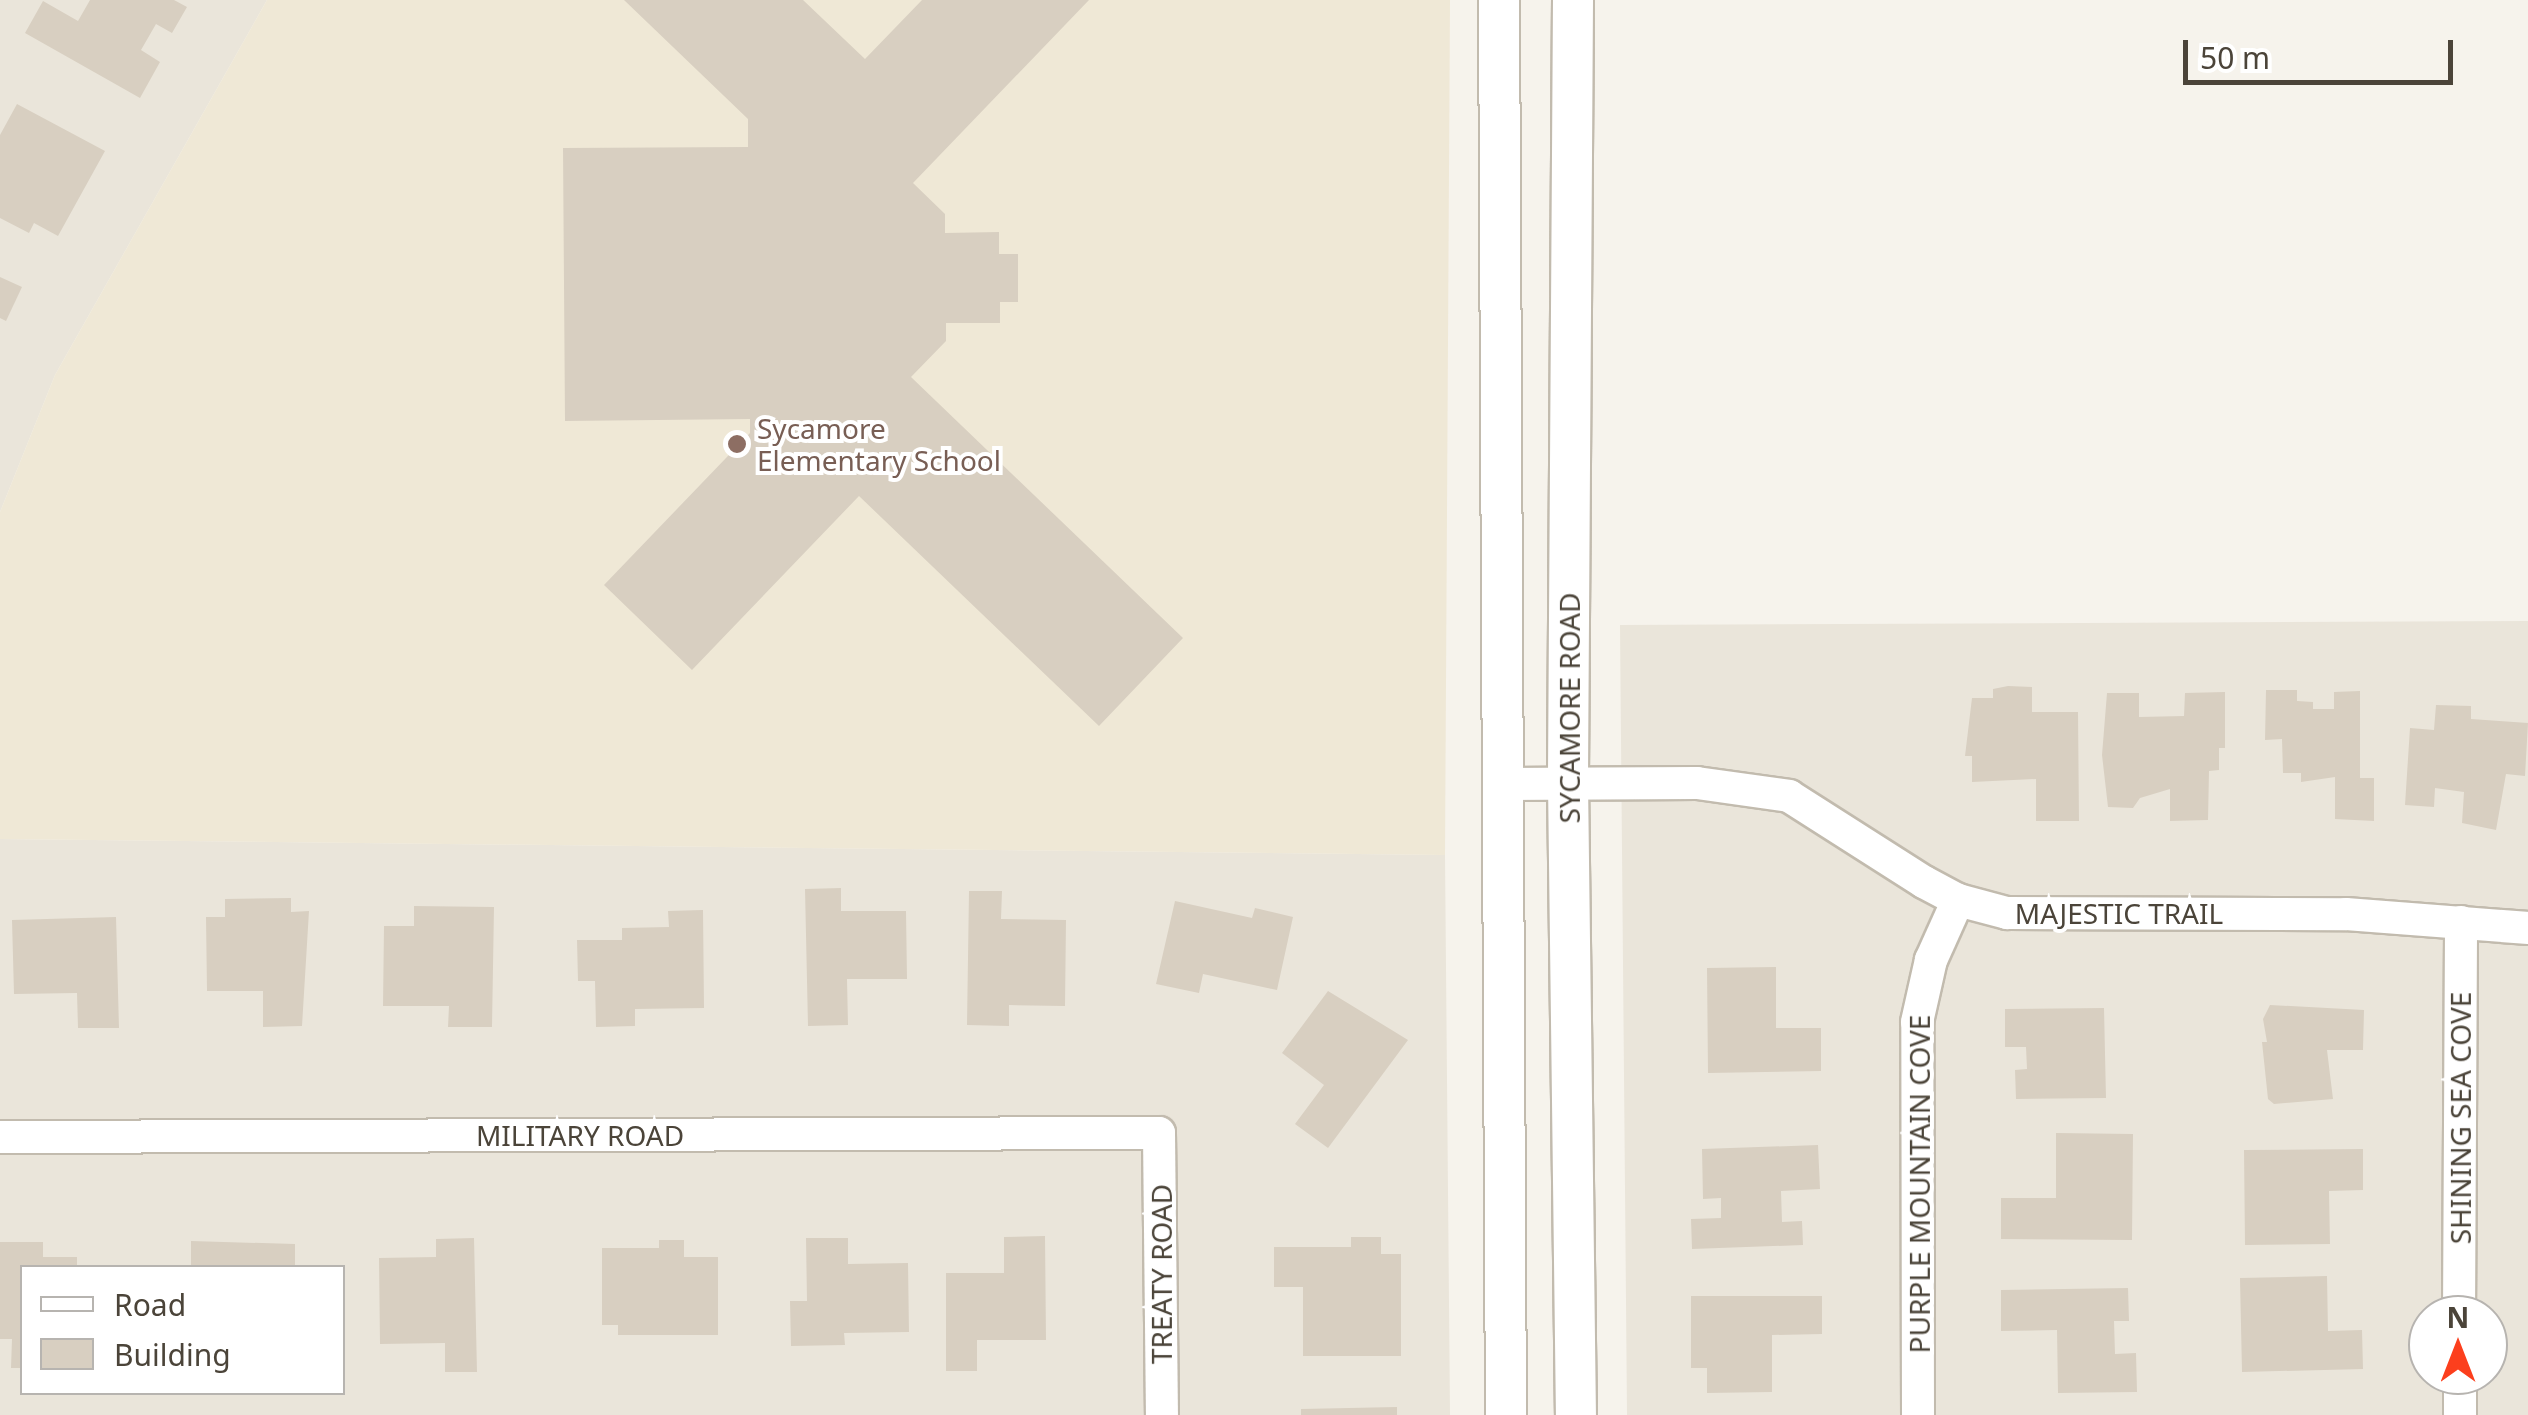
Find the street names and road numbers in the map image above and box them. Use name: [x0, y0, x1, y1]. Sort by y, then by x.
street label: SYCAMORE ROAD: [1552, 593, 1586, 823]
street label: MAJESTIC TRAIL: [2015, 896, 2223, 930]
street label: SHINING SEA COVE: [2443, 992, 2477, 1244]
street label: PURPLE MOUNTAIN COVE: [1902, 1015, 1936, 1353]
street label: MILITARY ROAD: [476, 1118, 684, 1152]
street label: TREATY ROAD: [1144, 1184, 1178, 1364]

